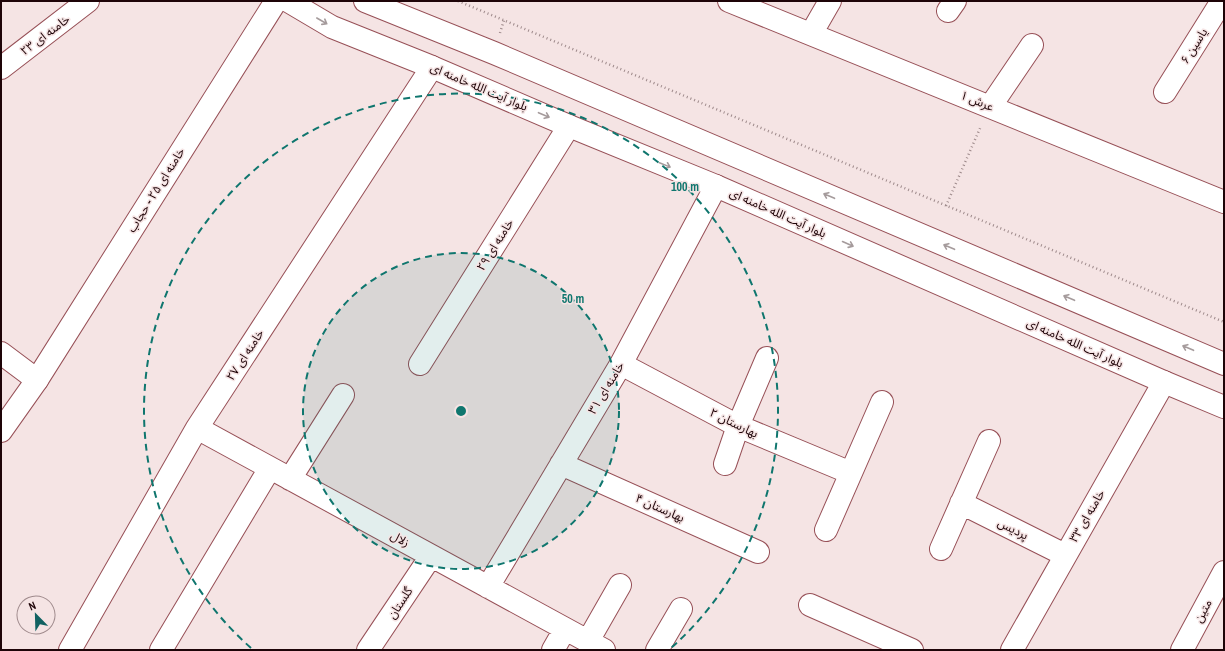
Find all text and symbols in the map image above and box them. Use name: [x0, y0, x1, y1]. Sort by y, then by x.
street label: خامنه ای ۲۳: [17, 11, 73, 59]
one-way arrow: [316, 17, 328, 25]
street label: یاسین ۶: [1177, 25, 1211, 67]
street label: بلوار آیت الله خامنه ای: [428, 59, 530, 115]
street label: عرش ۱: [958, 87, 996, 115]
one-way arrow: [538, 112, 550, 120]
street label: خامنه ای ۲۵ - حجاب: [124, 145, 188, 235]
one-way arrow: [658, 161, 670, 169]
text: 100 m: [671, 179, 699, 195]
street label: بلوار آیت الله خامنه ای: [727, 184, 829, 242]
one-way arrow: [824, 191, 836, 199]
street label: خامنه ای ۲۹: [473, 216, 517, 274]
one-way arrow: [842, 241, 854, 248]
one-way arrow: [943, 242, 955, 250]
text: 50 m: [562, 291, 584, 307]
one-way arrow: [1063, 293, 1075, 301]
street label: بلوار آیت الله خامنه ای: [1024, 314, 1126, 372]
street label: خامنه ای ۲۷: [222, 326, 268, 384]
one-way arrow: [1183, 344, 1195, 352]
street label: خامنه ای ۳۱: [584, 359, 628, 417]
centre of rings: [454, 404, 468, 418]
street label: بهارستان ۲: [707, 404, 761, 442]
street label: خامنه ای ۳۳: [1066, 487, 1108, 545]
street label: بهارستان ۴: [633, 490, 687, 526]
street label: پردیس: [995, 514, 1031, 544]
street label: زلال: [388, 527, 412, 551]
street label: گلستان: [384, 583, 417, 622]
north arrow: [16, 595, 56, 635]
street label: متین: [1190, 597, 1216, 625]
text: N: [26, 598, 38, 614]

